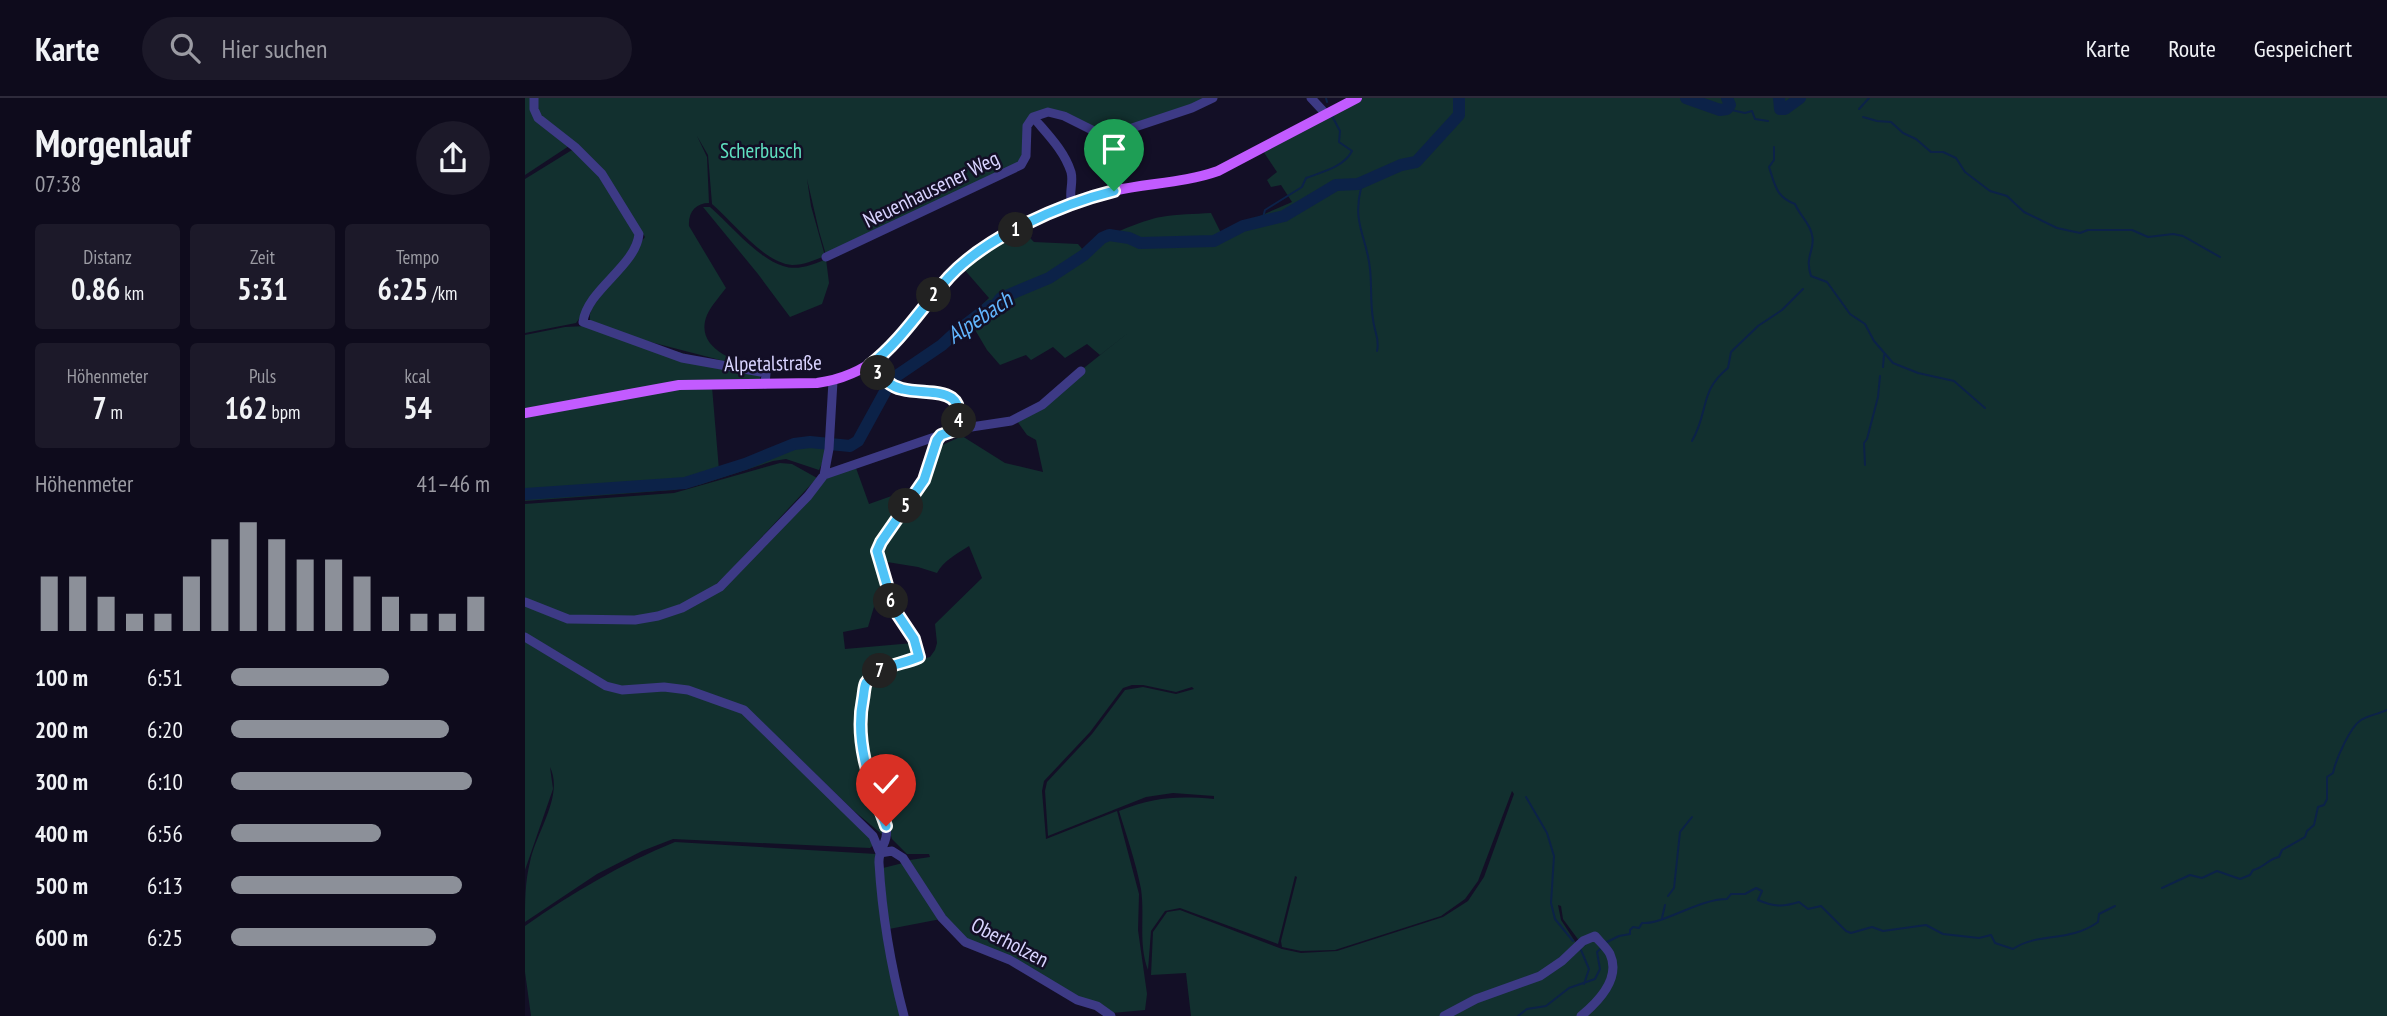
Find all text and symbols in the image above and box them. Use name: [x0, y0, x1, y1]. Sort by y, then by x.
search box: [142, 17, 632, 80]
text: Karte: [35, 27, 100, 70]
icon: search: [166, 29, 204, 67]
text: Hier suchen: [222, 32, 327, 65]
text: Karte: [2086, 33, 2130, 64]
text: Route: [2168, 33, 2216, 64]
text: Gespeichert: [2254, 33, 2352, 64]
text: Morgenlauf: [35, 118, 190, 167]
pin: [1084, 119, 1144, 191]
button: share: [416, 121, 490, 195]
icon: arrive: [1095, 130, 1133, 168]
park label: Scherbusch: [720, 137, 802, 164]
street label: Neuenhausener Weg: [858, 144, 1004, 234]
text: 07:38: [35, 169, 81, 198]
pin: 1: [999, 212, 1033, 248]
text: 1: [1011, 217, 1020, 241]
text: Distanz: [83, 245, 132, 269]
text: Zeit: [250, 245, 275, 269]
text: Tempo: [396, 245, 439, 269]
text: 0.86: [71, 269, 120, 308]
text: 5:31: [237, 269, 288, 308]
text: 6:25: [378, 269, 428, 308]
pin: 2: [917, 278, 951, 312]
text: km: [120, 281, 144, 305]
text: /km: [428, 281, 457, 305]
text: 2: [929, 282, 938, 306]
water label: Alpebach: [941, 283, 1019, 349]
street label: Alpetalstraße: [724, 349, 822, 377]
pin: 3: [861, 356, 895, 390]
text: 3: [873, 360, 882, 384]
text: Höhenmeter: [67, 364, 148, 388]
text: Puls: [249, 364, 276, 388]
text: kcal: [405, 364, 430, 388]
text: 7: [92, 388, 106, 427]
text: 162: [225, 388, 268, 427]
text: 54: [403, 388, 432, 427]
text: m: [106, 400, 123, 424]
text: bpm: [268, 400, 300, 424]
pin: 4: [941, 404, 977, 438]
text: 4: [954, 408, 963, 432]
text: Höhenmeter: [35, 469, 133, 498]
text: 41–46 m: [417, 469, 490, 498]
pin: 5: [889, 488, 923, 524]
text: 5: [901, 493, 910, 517]
pin: 6: [873, 584, 909, 618]
text: 6: [886, 588, 895, 612]
pin: 7: [863, 654, 897, 688]
text: 7: [875, 658, 884, 682]
text: 100 m: [35, 663, 88, 692]
text: 6:51: [147, 663, 183, 692]
text: 200 m: [35, 715, 88, 744]
text: 6:20: [147, 715, 183, 744]
pin: [856, 754, 916, 826]
icon: check: [867, 765, 905, 803]
text: 300 m: [35, 767, 88, 796]
text: 6:10: [147, 767, 183, 796]
text: 400 m: [35, 819, 88, 848]
text: 6:56: [147, 819, 183, 848]
text: 500 m: [35, 871, 88, 900]
text: 6:13: [147, 871, 183, 900]
street label: Oberholzen: [967, 911, 1053, 973]
text: 600 m: [35, 923, 88, 952]
text: 6:25: [147, 923, 183, 952]

